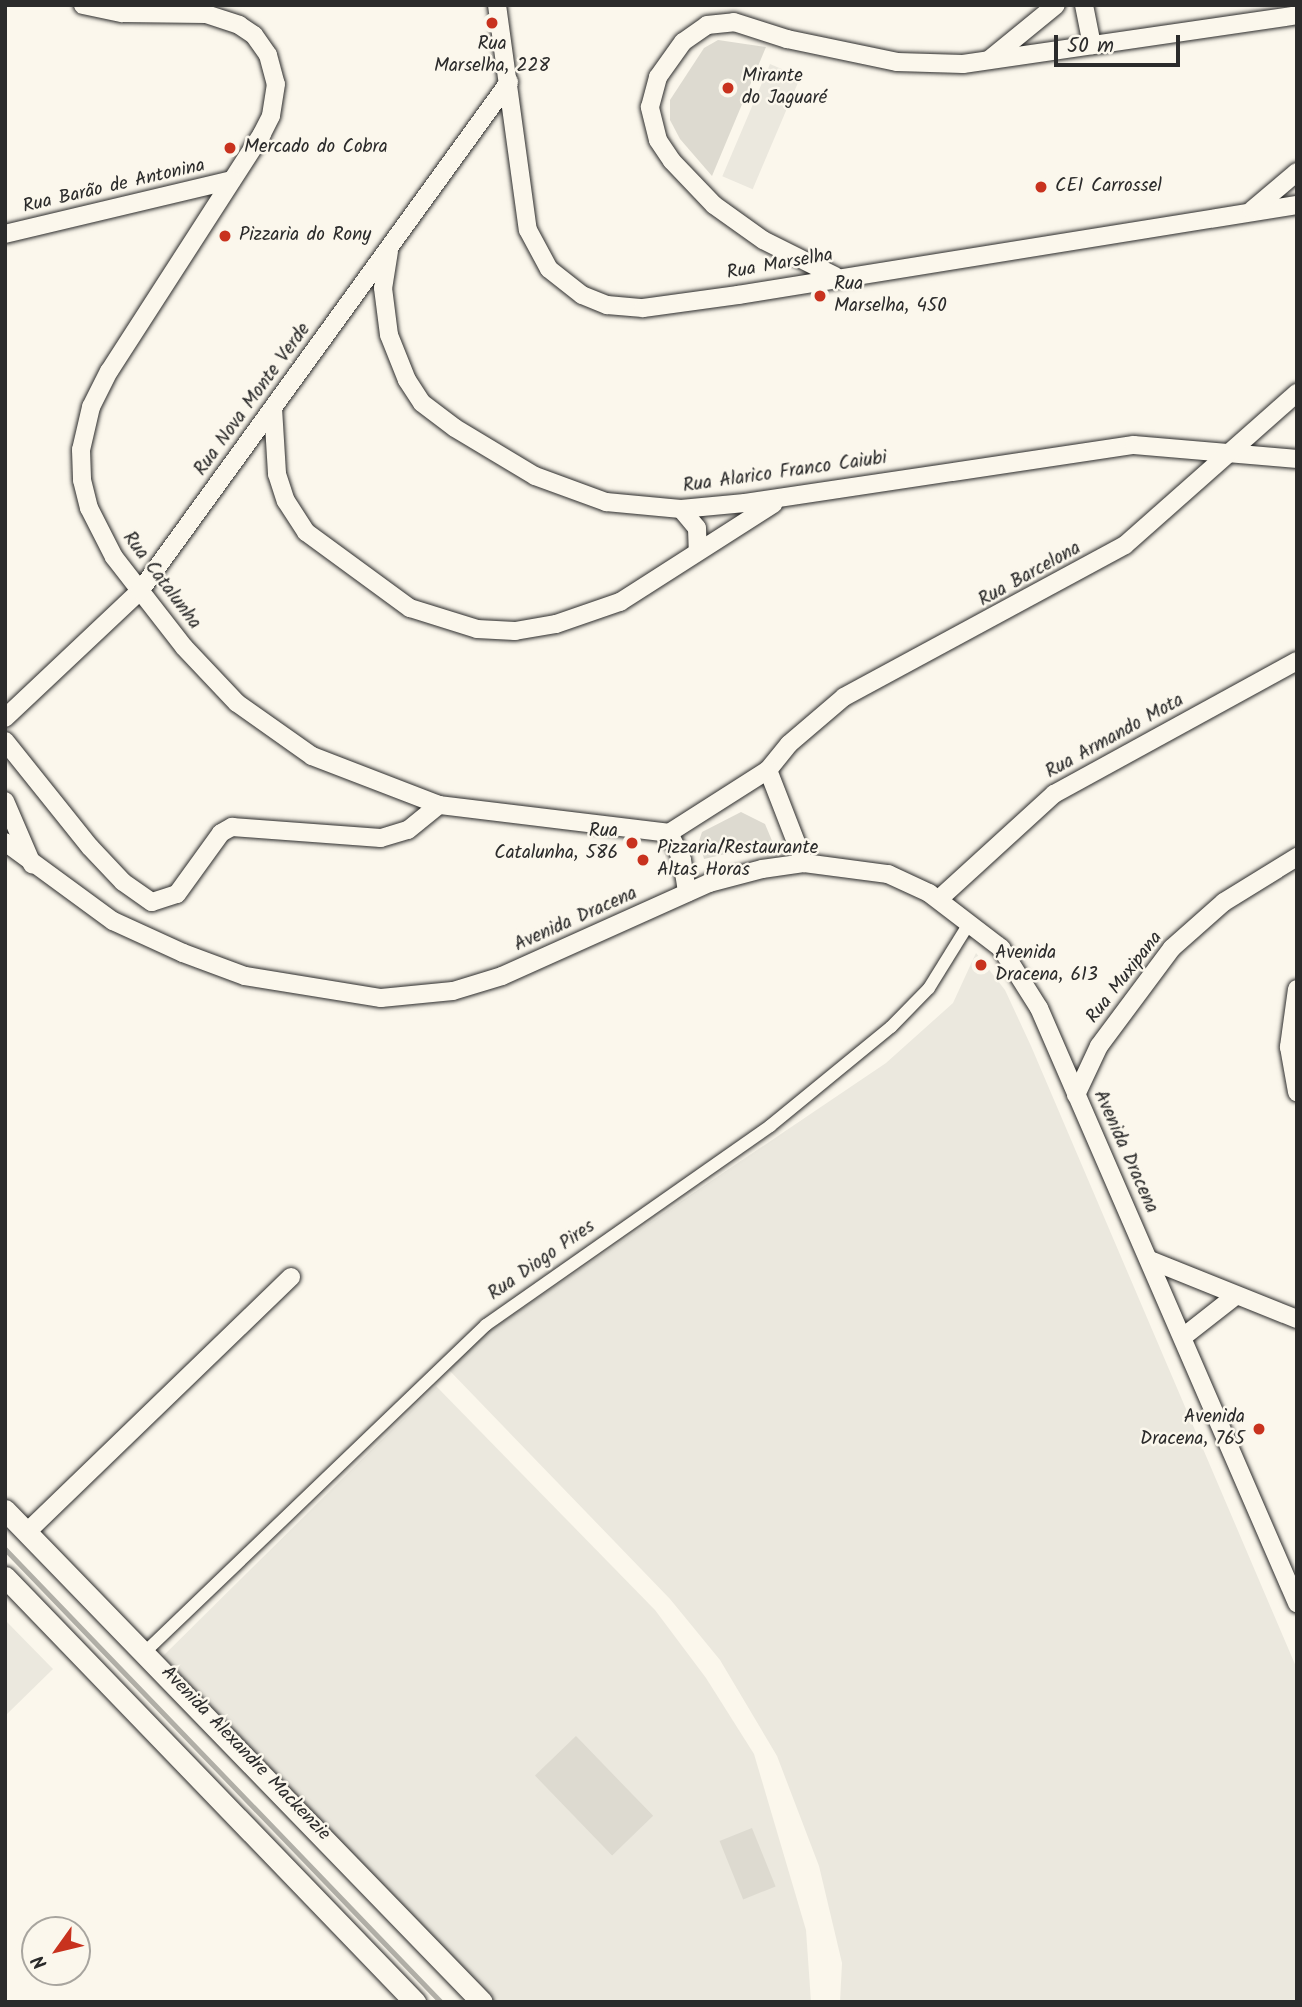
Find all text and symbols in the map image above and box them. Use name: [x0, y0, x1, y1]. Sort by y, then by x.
marker: Rua Marselha, 228: [484, 15, 500, 31]
scale bar: [1057, 21, 1183, 65]
text: 50 m: [1067, 30, 1114, 63]
place label: Rua Marselha, 228: [434, 34, 550, 78]
place label: Mirante do Jaguaré: [742, 66, 827, 110]
marker: Mirante do Jaguaré: [720, 80, 736, 96]
place label: Mercado do Cobra: [244, 137, 388, 159]
marker: Mercado do Cobra: [222, 140, 238, 156]
street label: Rua Barão de Antonina: [21, 155, 207, 219]
place label: CEI Carrossel: [1055, 176, 1162, 198]
marker: CEI Carrossel: [1033, 179, 1049, 195]
place label: Pizzaria do Rony: [239, 225, 371, 247]
marker: Pizzaria do Rony: [217, 228, 233, 244]
street label: Rua Marselha: [725, 244, 835, 286]
place label: Rua Marselha, 450: [834, 274, 947, 318]
marker: Rua Marselha, 450: [812, 288, 828, 304]
street label: Rua Nova Monte Verde: [190, 319, 316, 481]
street label: Rua Alarico Franco Caiubi: [682, 447, 888, 499]
street label: Rua Catalunha: [117, 528, 205, 634]
street label: Rua Barcelona: [975, 538, 1085, 612]
street label: Rua Armando Mota: [1042, 690, 1188, 784]
place label: Rua Catalunha, 586: [494, 821, 618, 865]
marker: Rua Catalunha, 586: [624, 835, 640, 851]
place label: Pizzaria/Restaurante Altas Horas: [657, 838, 818, 882]
marker: Pizzaria/Restaurante Altas Horas: [635, 852, 651, 868]
street label: Avenida Dracena: [511, 883, 641, 957]
street label: Rua Muxipana: [1082, 927, 1168, 1029]
place label: Avenida Dracena, 613: [995, 943, 1098, 987]
marker: Avenida Dracena, 613: [973, 957, 989, 973]
street label: Avenida Dracena: [1088, 1087, 1162, 1217]
street label: Rua Diogo Pires: [484, 1216, 600, 1306]
place label: Avenida Dracena, 765: [1140, 1407, 1245, 1451]
marker: Avenida Dracena, 765: [1251, 1421, 1267, 1437]
street label: Avenida Alexandre Mackenzie: [156, 1662, 334, 1846]
north arrow: [21, 1916, 91, 1986]
text: N: [24, 1948, 56, 1975]

